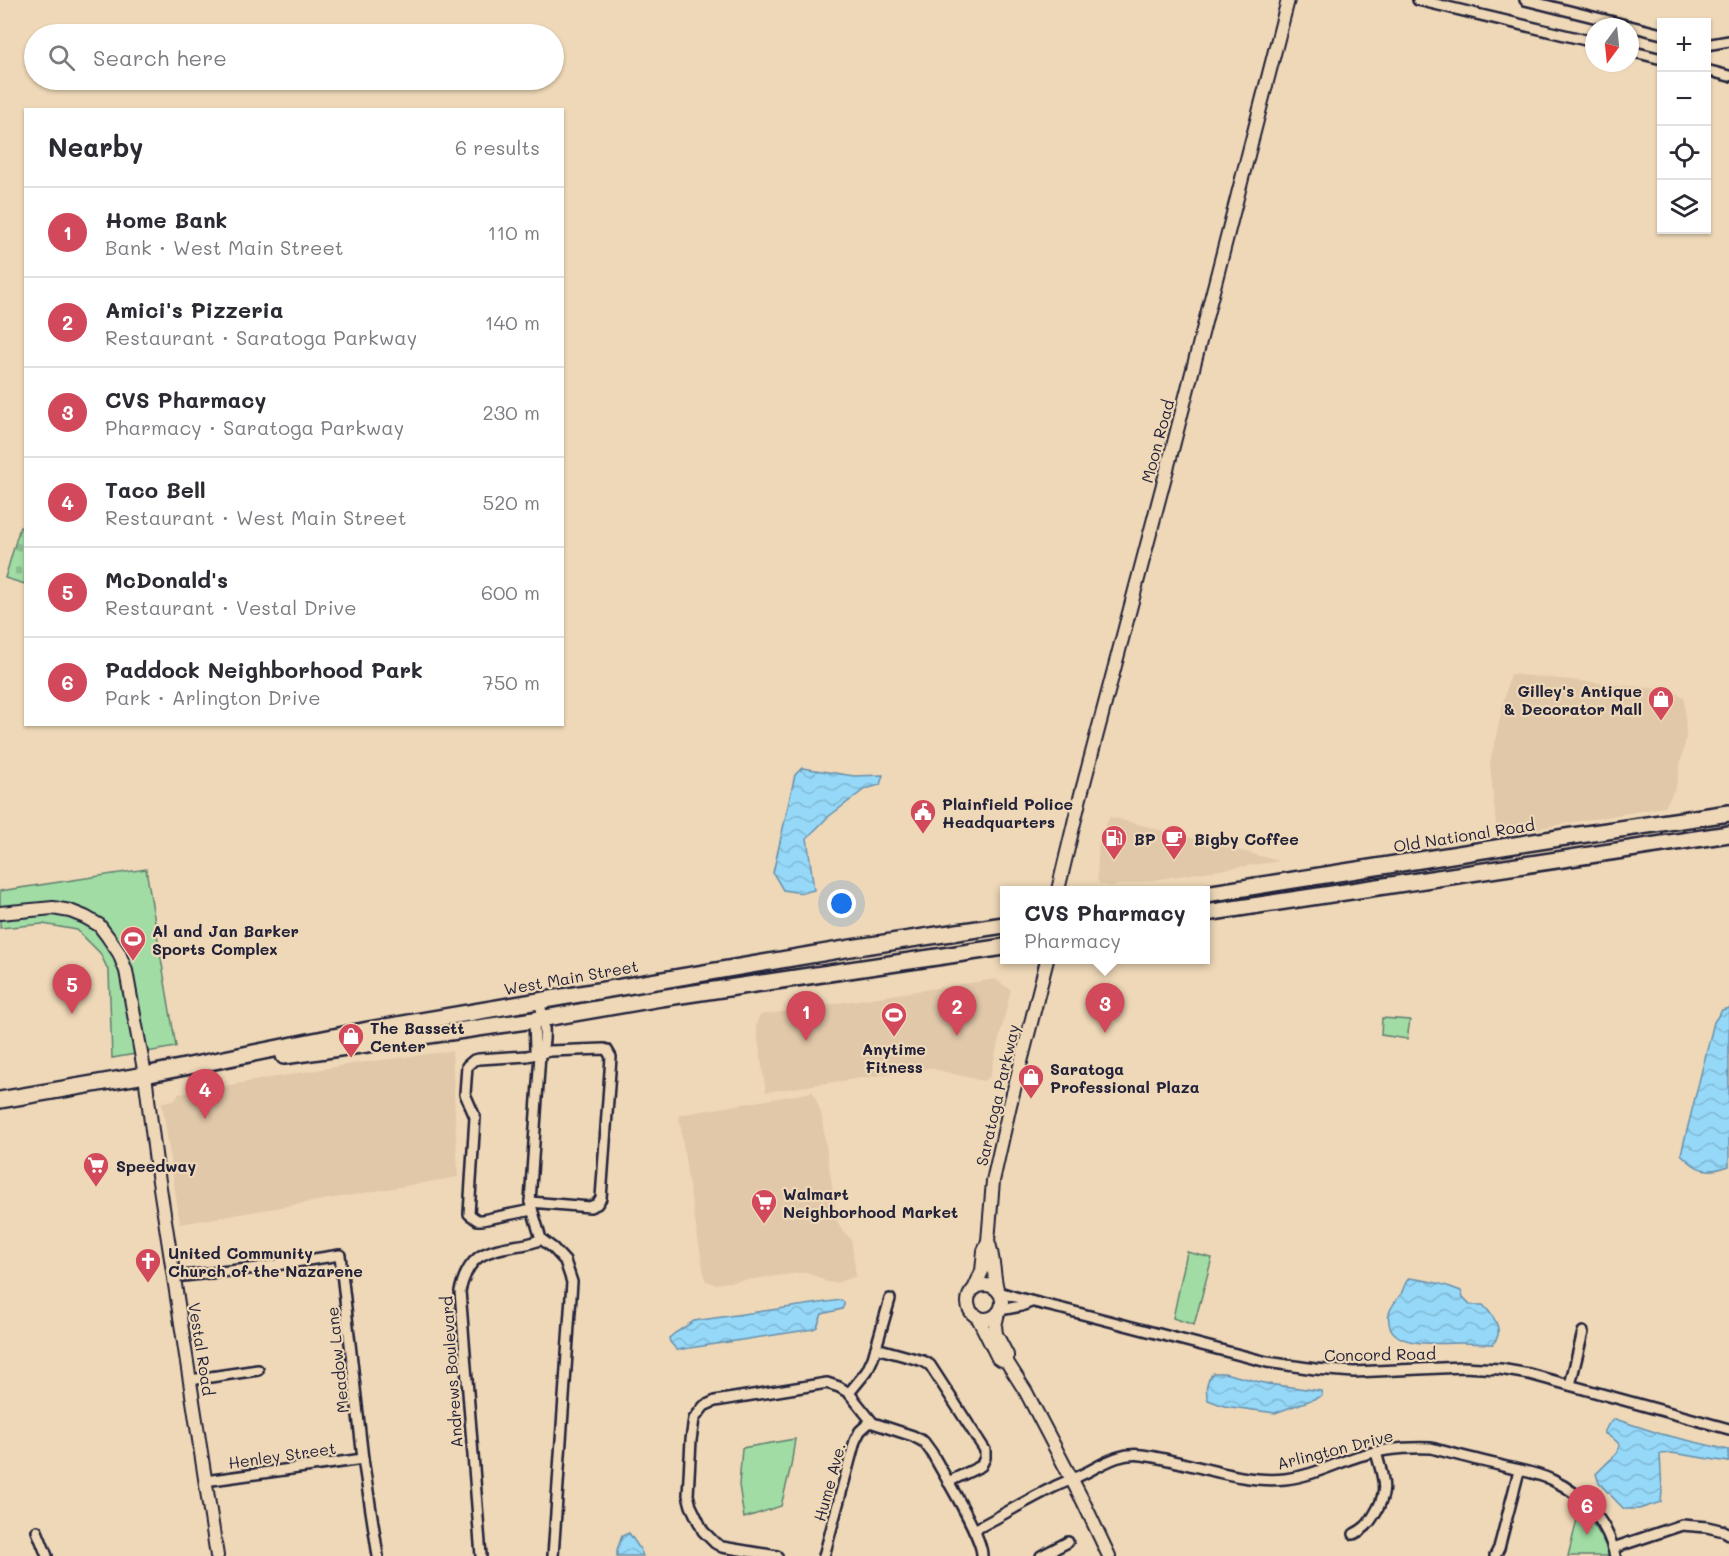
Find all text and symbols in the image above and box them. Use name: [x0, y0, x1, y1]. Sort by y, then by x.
north arrow: [1585, 18, 1639, 72]
map controls: [1657, 18, 1711, 234]
button: +: [1657, 18, 1711, 72]
search box: [24, 24, 564, 90]
icon: search: [45, 41, 78, 74]
text: Search here: [93, 43, 227, 72]
button: −: [1657, 72, 1711, 126]
button: locate: [1657, 126, 1711, 180]
text: Nearby: [48, 130, 143, 164]
text: 6 results: [455, 134, 540, 160]
button: layers: [1657, 180, 1711, 234]
text: Home Bank: [105, 205, 227, 234]
text: 1: [63, 219, 72, 245]
text: 110 m: [487, 219, 540, 245]
text: Bank · West Main Street: [105, 234, 344, 260]
text: Amici's Pizzeria: [105, 295, 284, 324]
text: 2: [62, 309, 73, 335]
text: 140 m: [485, 309, 540, 335]
text: Restaurant · Saratoga Parkway: [105, 324, 417, 350]
text: CVS Pharmacy: [105, 385, 266, 414]
street label: Moon Road: [1136, 397, 1178, 485]
text: 3: [62, 399, 74, 425]
text: 230 m: [482, 399, 540, 425]
text: Pharmacy · Saratoga Parkway: [105, 414, 404, 440]
text: Taco Bell: [105, 475, 206, 504]
text: 4: [61, 489, 74, 515]
text: 520 m: [483, 489, 540, 515]
text: Restaurant · West Main Street: [105, 504, 407, 530]
text: McDonald's: [105, 565, 228, 594]
text: 5: [62, 579, 73, 605]
text: 600 m: [481, 579, 540, 605]
text: Restaurant · Vestal Drive: [105, 594, 357, 620]
text: Paddock Neighborhood Park: [105, 655, 423, 684]
text: 6: [61, 669, 74, 695]
text: 750 m: [483, 669, 540, 695]
place label: Gilley's Antique & Decorator Mall: [1503, 680, 1642, 719]
text: Park · Arlington Drive: [105, 684, 321, 710]
shop icon: Gilley's Antique & Decorator Mall: [1646, 684, 1676, 722]
place label: Plainfield Police Headquarters: [942, 793, 1073, 832]
public building icon: Plainfield Police Headquarters: [908, 797, 938, 835]
street label: Old National Road: [1392, 813, 1536, 857]
fuel station icon: BP: [1099, 823, 1129, 861]
cafe icon: Bigby Coffee: [1159, 823, 1189, 861]
place label: BP: [1134, 828, 1156, 849]
place label: Bigby Coffee: [1194, 828, 1299, 849]
popup: [1000, 886, 1210, 964]
your location: [827, 889, 856, 918]
text: CVS Pharmacy: [1024, 898, 1186, 927]
place label: Al and Jan Barker Sports Complex: [152, 920, 299, 959]
sports icon: Al and Jan Barker Sports Complex: [118, 924, 148, 962]
text: Pharmacy: [1024, 927, 1121, 953]
street label: West Main Street: [502, 955, 640, 999]
pin: 5: [52, 964, 92, 1014]
pin: 3: [1086, 984, 1124, 1033]
pin: 2: [938, 986, 976, 1036]
pin: 1: [786, 992, 826, 1041]
sports icon: Anytime Fitness: [879, 1000, 909, 1038]
place label: The Bassett Center: [370, 1017, 465, 1056]
shop icon: The Bassett Center: [336, 1021, 366, 1059]
street label: Saratoga Parkway: [970, 1022, 1024, 1168]
place label: Anytime Fitness: [862, 1038, 926, 1077]
place label: Saratoga Professional Plaza: [1050, 1058, 1200, 1097]
shop icon: Saratoga Professional Plaza: [1016, 1062, 1046, 1100]
pin: 4: [186, 1070, 224, 1119]
supermarket icon: Speedway: [81, 1150, 111, 1188]
place label: Speedway: [116, 1155, 196, 1176]
place label: Walmart Neighborhood Market: [783, 1183, 958, 1222]
supermarket icon: Walmart Neighborhood Market: [749, 1187, 779, 1225]
place label: United Community Church of the Nazarene: [168, 1242, 363, 1281]
church icon: United Community Church of the Nazarene: [133, 1246, 163, 1284]
street label: Andrews Boulevard: [435, 1295, 467, 1449]
street label: Vestal Road: [184, 1301, 220, 1397]
street label: Meadow Lane: [321, 1306, 353, 1414]
street label: Concord Road: [1324, 1343, 1436, 1365]
street label: Arlington Drive: [1275, 1424, 1395, 1474]
street label: Henley Street: [227, 1437, 337, 1473]
street label: Hume Ave.: [808, 1440, 850, 1524]
pin: 6: [1568, 1486, 1606, 1535]

